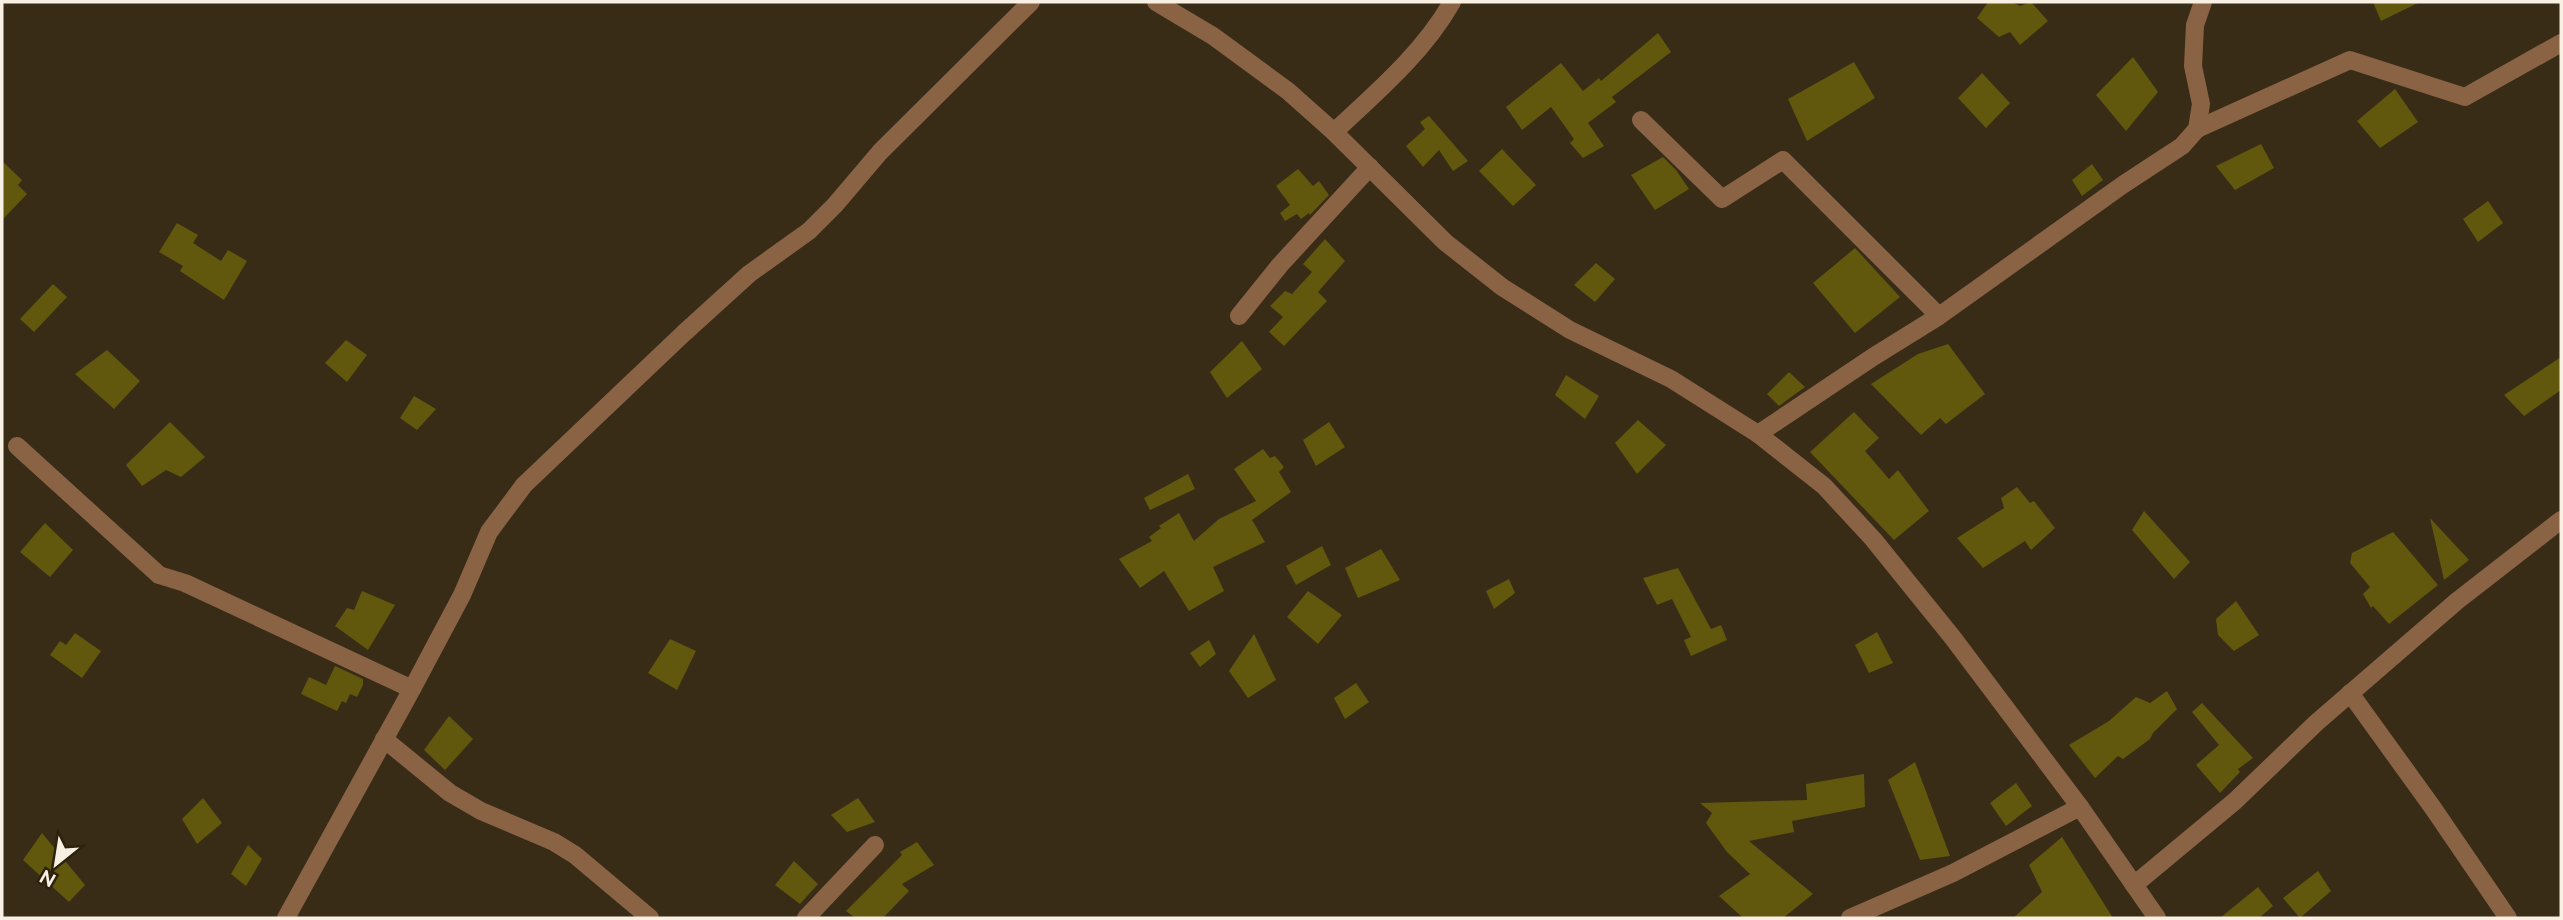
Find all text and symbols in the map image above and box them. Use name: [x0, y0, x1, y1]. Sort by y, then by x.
north arrow: [21, 829, 91, 899]
text: N: [36, 866, 59, 892]

